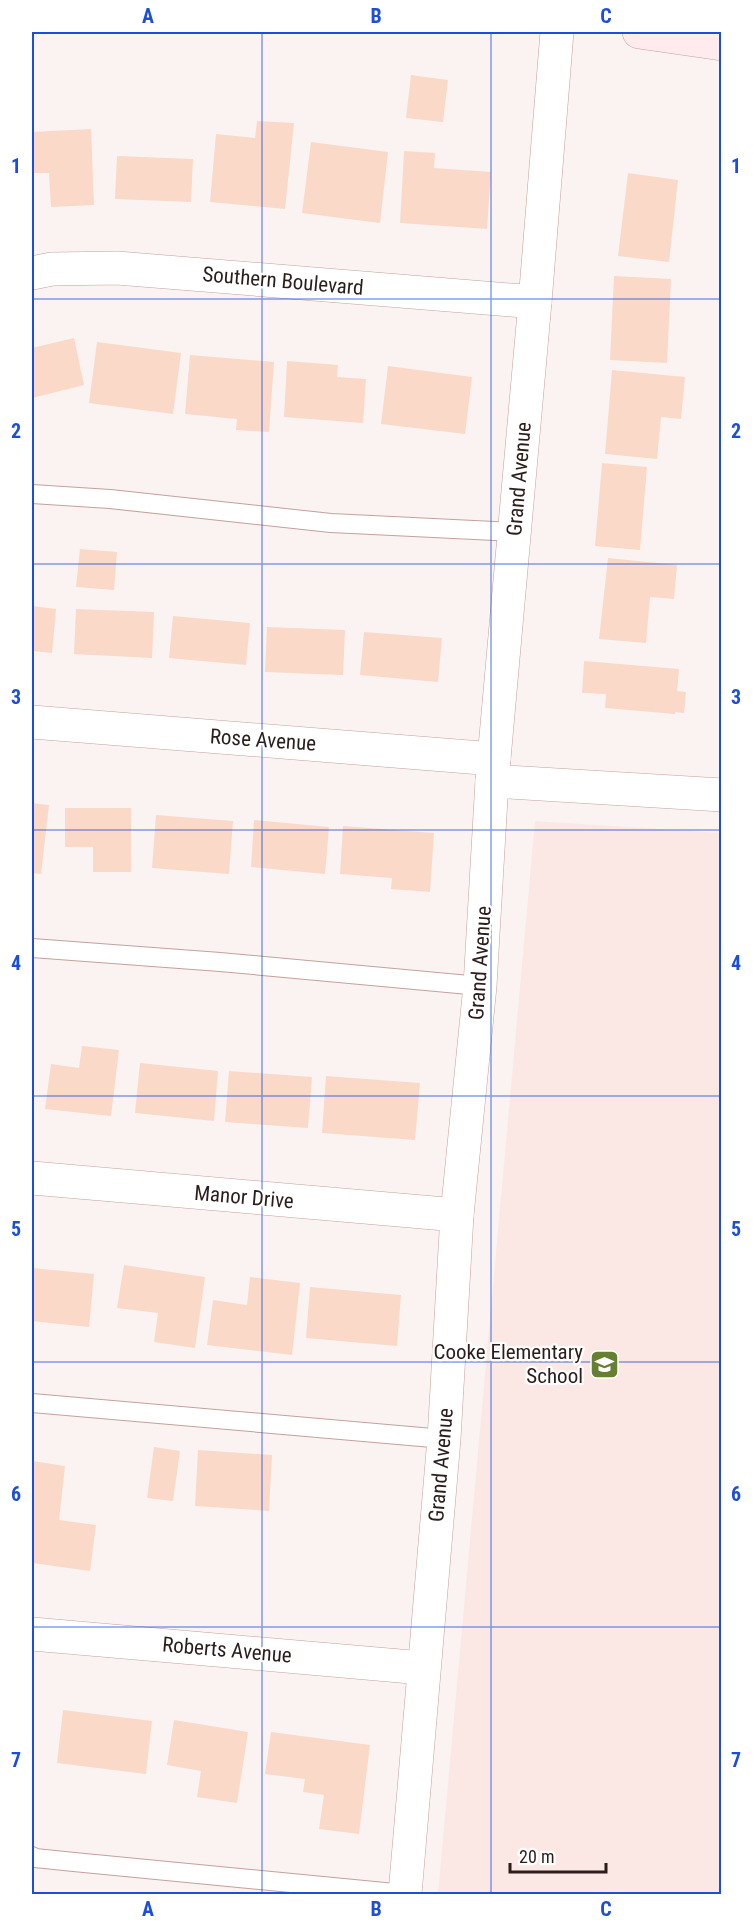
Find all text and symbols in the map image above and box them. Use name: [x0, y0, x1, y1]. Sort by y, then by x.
text: A: [142, 4, 154, 28]
text: B: [370, 4, 382, 28]
text: C: [600, 4, 612, 28]
text: 1: [11, 154, 21, 178]
text: 1: [731, 154, 741, 178]
street label: Southern Boulevard: [202, 262, 364, 300]
text: 2: [11, 419, 21, 443]
text: 2: [731, 419, 741, 443]
street label: Grand Avenue: [502, 421, 536, 537]
text: 3: [11, 685, 21, 709]
text: 3: [731, 685, 741, 709]
street label: Rose Avenue: [209, 724, 317, 756]
street label: Grand Avenue: [464, 905, 496, 1021]
text: 4: [11, 951, 21, 975]
text: 4: [731, 951, 741, 975]
street label: Manor Drive: [193, 1181, 295, 1213]
text: 5: [11, 1217, 21, 1241]
text: 5: [731, 1217, 741, 1241]
place label: Cooke Elementary School: [434, 1340, 583, 1388]
school or university icon: Cooke Elementary School: [588, 1348, 620, 1380]
street label: Grand Avenue: [424, 1407, 458, 1523]
text: 6: [11, 1482, 21, 1506]
text: 6: [731, 1482, 741, 1506]
street label: Roberts Avenue: [161, 1632, 293, 1668]
text: 7: [11, 1748, 21, 1772]
text: 7: [731, 1748, 741, 1772]
scale bar: [510, 1836, 606, 1874]
text: 20 m: [519, 1846, 554, 1867]
text: A: [142, 1897, 154, 1921]
text: B: [370, 1897, 382, 1921]
text: C: [600, 1897, 612, 1921]

